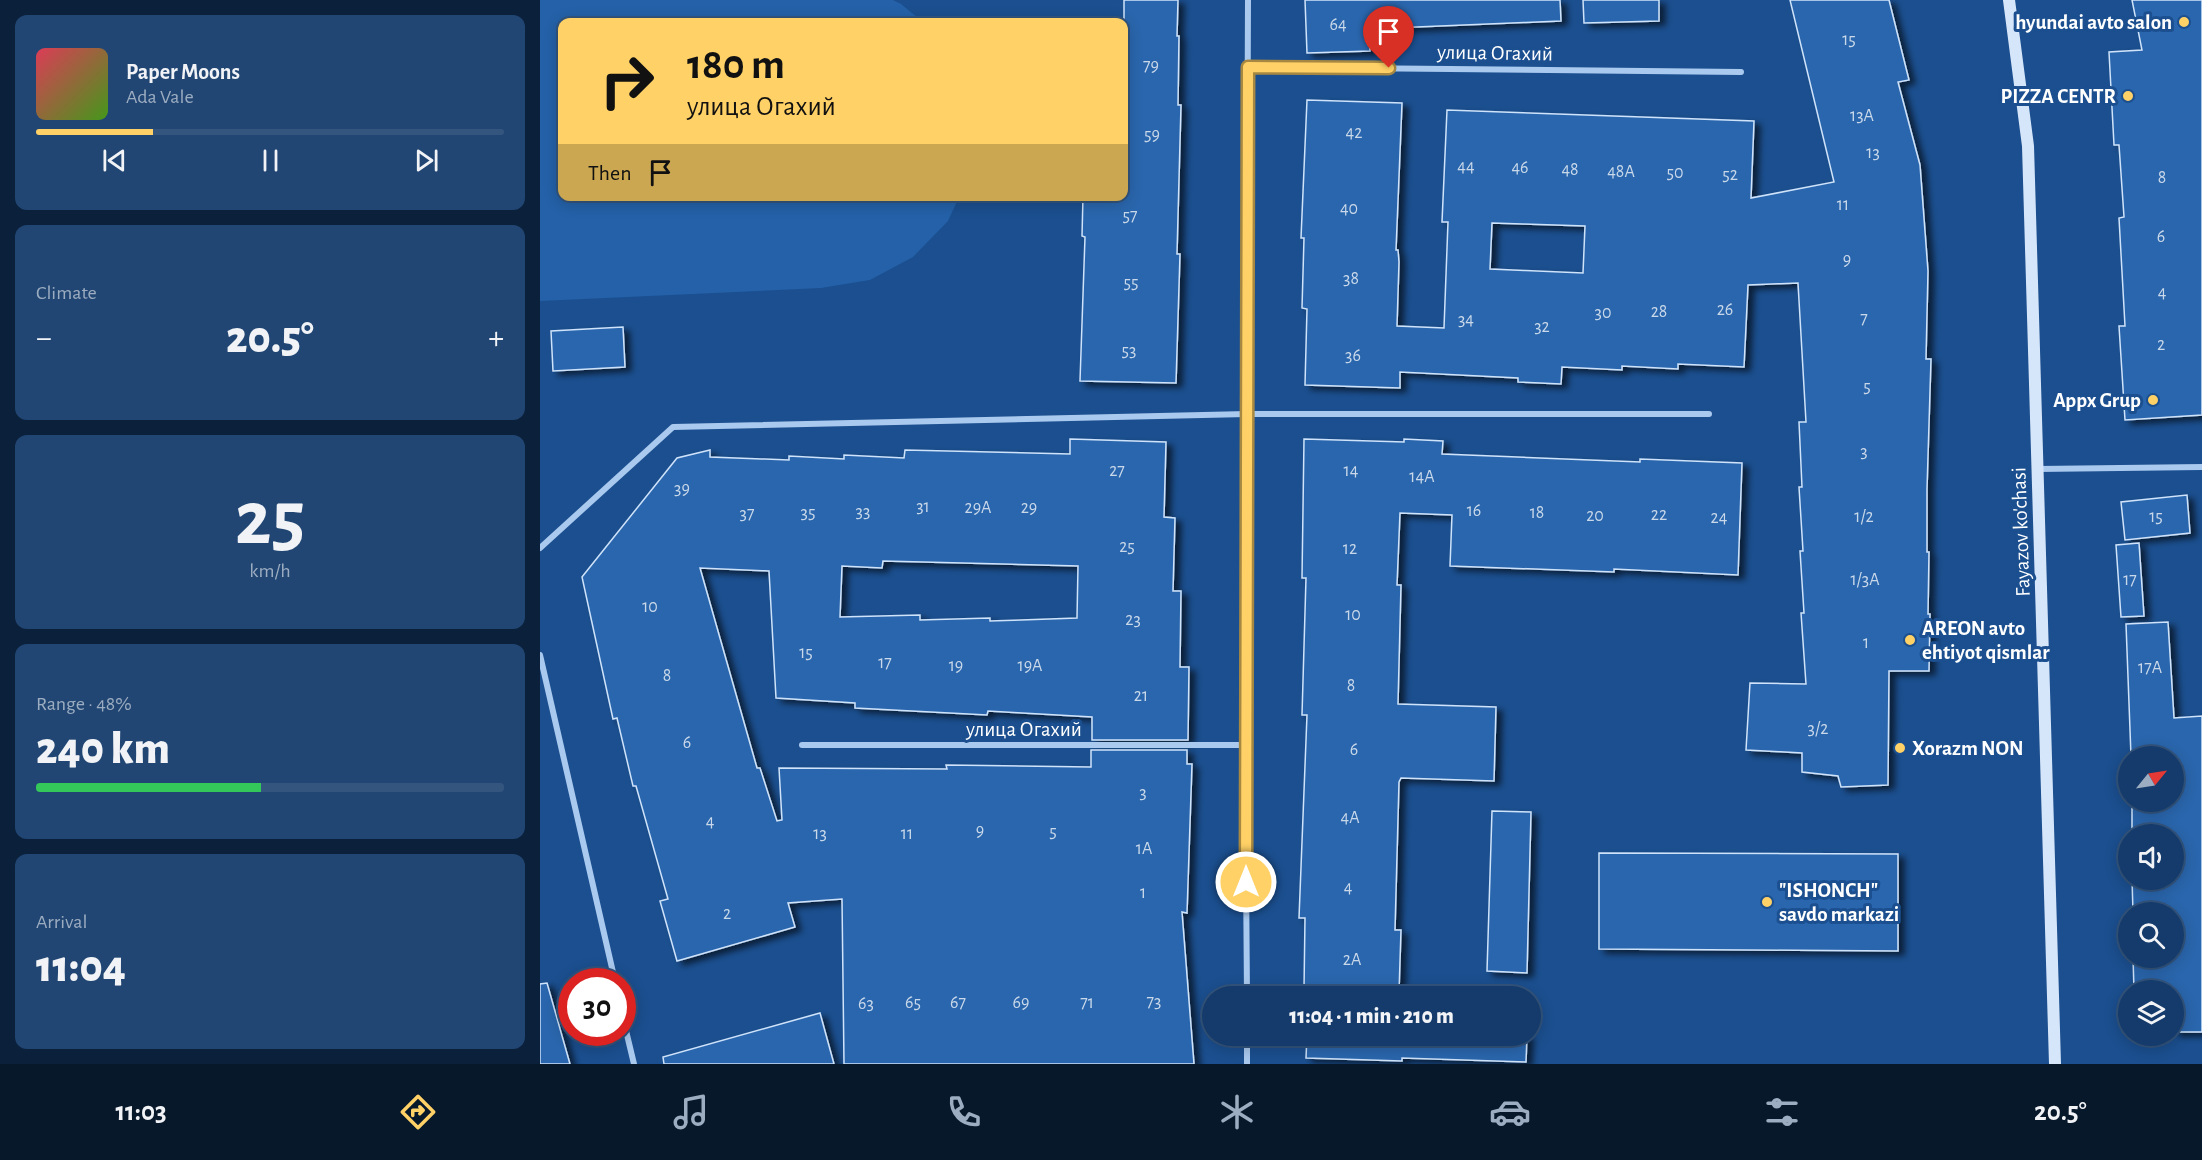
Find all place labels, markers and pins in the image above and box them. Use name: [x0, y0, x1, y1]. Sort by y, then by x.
pin: [1363, 6, 1414, 68]
place label: hyundai avto salon: [2015, 12, 2172, 33]
marker: hyundai avto salon: [2177, 15, 2191, 29]
place label: PIZZA CENTR: [2001, 86, 2116, 107]
marker: PIZZA CENTR: [2121, 89, 2135, 103]
place label: Appx Grup: [2053, 390, 2141, 411]
marker: Appx Grup: [2146, 393, 2160, 407]
place label: AREON avto ehtiyot qismlar: [1922, 618, 2050, 663]
marker: AREON avto ehtiyot qismlar: [1903, 633, 1917, 647]
place label: Xorazm NON: [1912, 738, 2024, 759]
marker: Xorazm NON: [1893, 741, 1907, 755]
place label: "ISHONCH" savdo markazi: [1779, 880, 1899, 925]
marker: "ISHONCH" savdo markazi: [1760, 895, 1774, 909]

